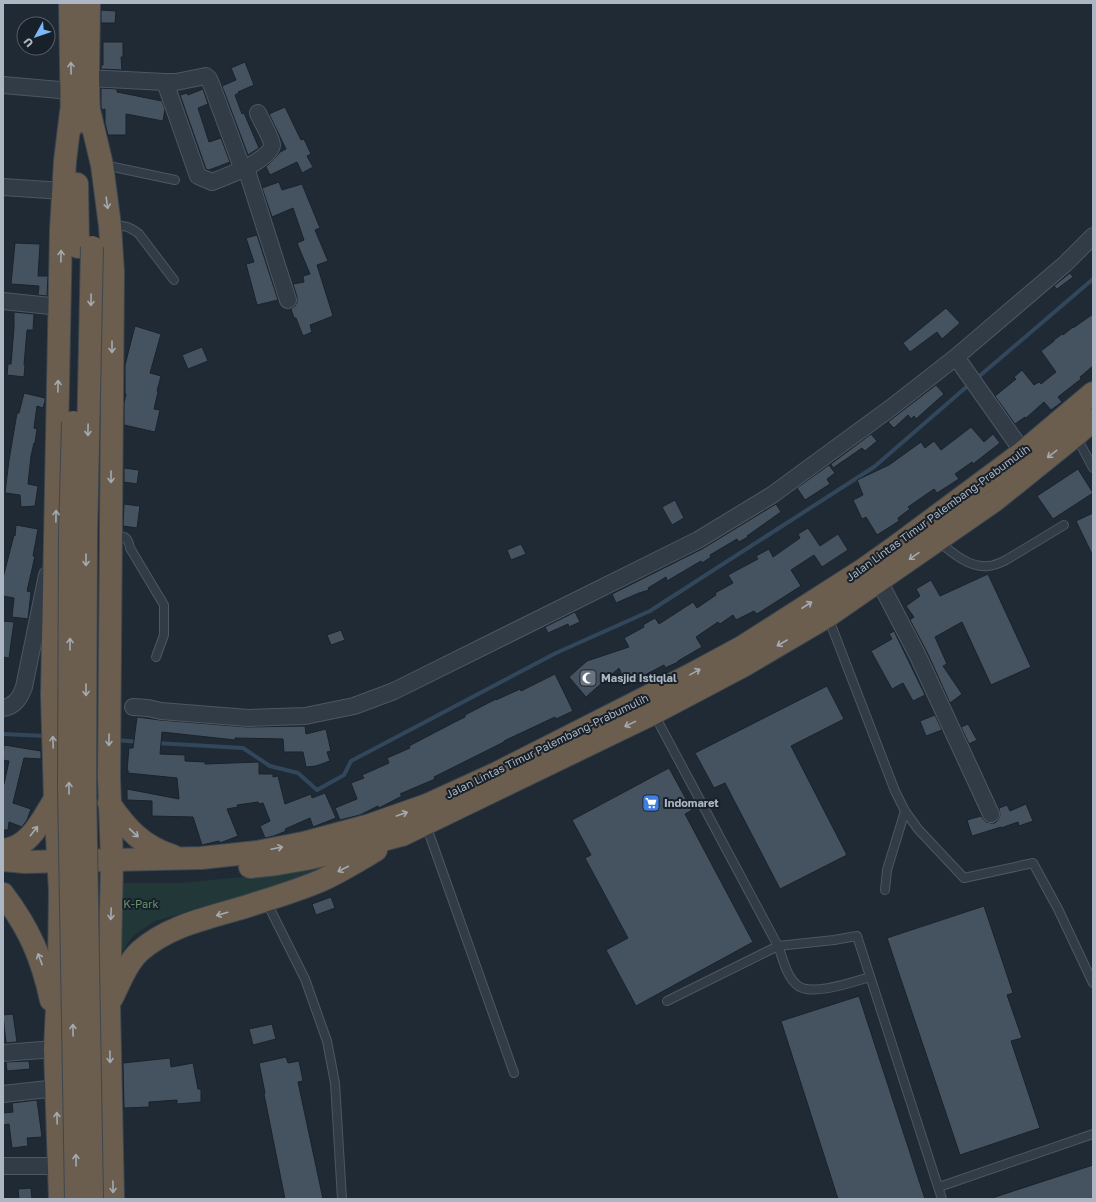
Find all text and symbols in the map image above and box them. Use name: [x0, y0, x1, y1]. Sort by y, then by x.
north arrow: [16, 16, 56, 56]
text: U: [20, 35, 36, 50]
one-way arrow: [67, 62, 75, 75]
one-way arrow: [103, 197, 111, 210]
one-way arrow: [57, 250, 65, 263]
one-way arrow: [87, 293, 95, 306]
one-way arrow: [108, 340, 116, 353]
one-way arrow: [54, 380, 62, 393]
one-way arrow: [84, 423, 92, 436]
street label: Jalan Lintas Timur Palembang-Prabumulih: [843, 442, 1032, 584]
one-way arrow: [1047, 450, 1058, 458]
one-way arrow: [107, 470, 115, 483]
one-way arrow: [52, 510, 59, 523]
one-way arrow: [909, 552, 920, 560]
one-way arrow: [82, 553, 90, 566]
one-way arrow: [801, 601, 812, 609]
one-way arrow: [66, 638, 74, 651]
one-way arrow: [777, 639, 788, 647]
mosque icon: Masjid Istiqlal: [578, 668, 598, 688]
one-way arrow: [689, 668, 701, 676]
place label: Masjid Istiqlal: [601, 671, 677, 684]
one-way arrow: [82, 683, 90, 696]
street label: Jalan Lintas Timur Palembang-Prabumulih: [443, 691, 650, 800]
one-way arrow: [625, 721, 637, 728]
one-way arrow: [105, 733, 113, 746]
one-way arrow: [49, 736, 57, 749]
one-way arrow: [65, 782, 73, 795]
supermarket icon: Indomaret: [641, 793, 661, 813]
place label: Indomaret: [664, 796, 719, 809]
one-way arrow: [395, 809, 407, 817]
one-way arrow: [30, 826, 39, 837]
one-way arrow: [129, 829, 139, 838]
one-way arrow: [270, 844, 283, 852]
one-way arrow: [338, 865, 350, 873]
park label: K-Park: [123, 897, 159, 910]
one-way arrow: [108, 907, 115, 920]
one-way arrow: [216, 911, 229, 918]
one-way arrow: [35, 954, 43, 966]
one-way arrow: [69, 1024, 77, 1037]
one-way arrow: [106, 1050, 114, 1063]
one-way arrow: [54, 1112, 61, 1125]
one-way arrow: [72, 1154, 79, 1167]
one-way arrow: [109, 1180, 117, 1193]

